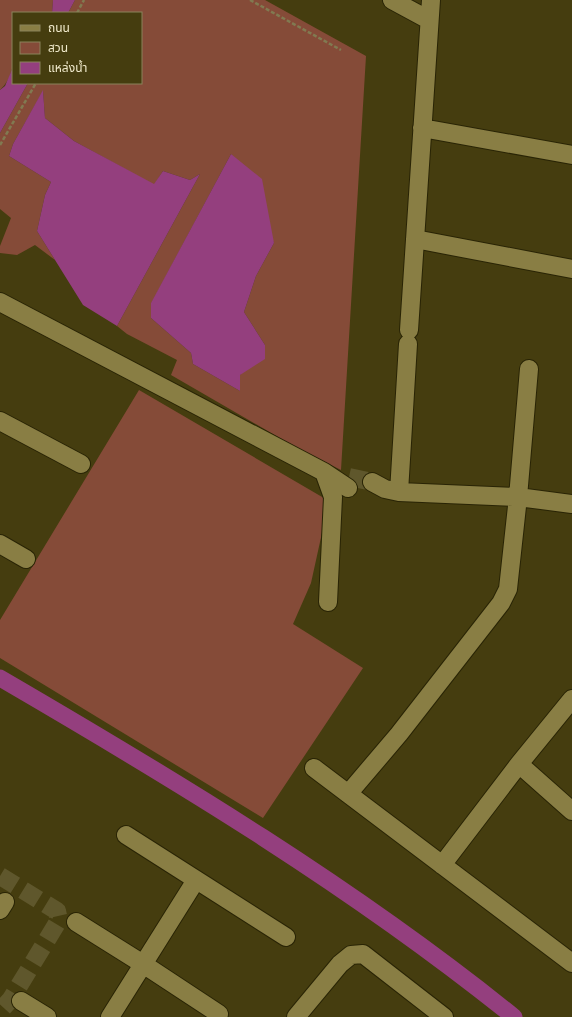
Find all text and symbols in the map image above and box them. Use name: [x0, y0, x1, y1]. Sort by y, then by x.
legend: [12, 12, 142, 84]
text: ถนน: [48, 20, 70, 35]
text: สวน: [48, 40, 68, 55]
text: แหล่งน้ำ: [48, 59, 87, 75]

